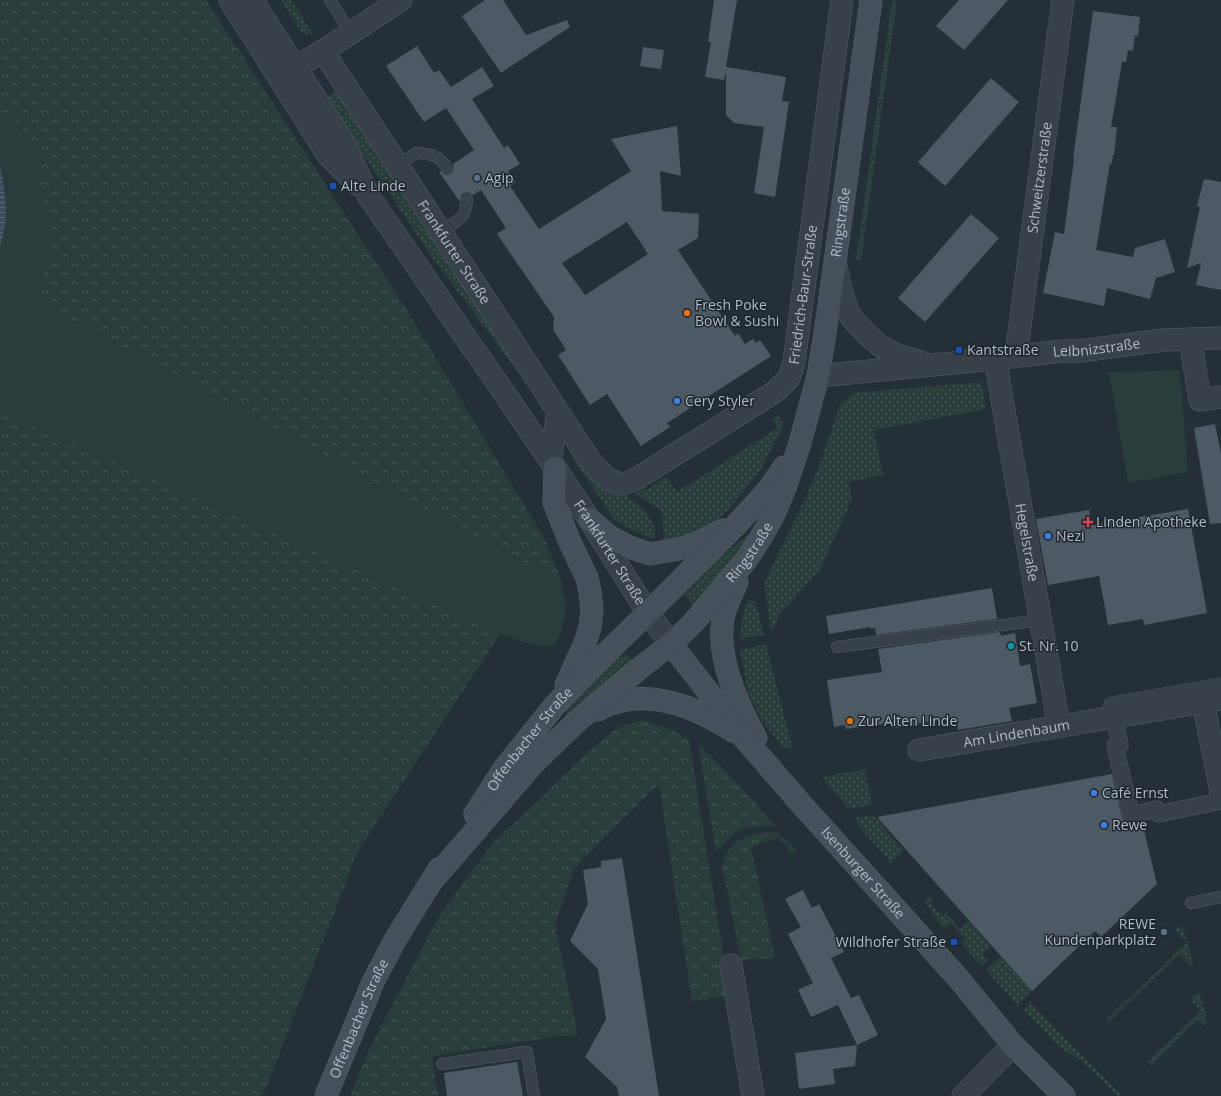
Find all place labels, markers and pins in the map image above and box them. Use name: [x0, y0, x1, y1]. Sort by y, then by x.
place label: Agip: [485, 168, 514, 187]
marker: Agip: [472, 173, 482, 183]
place label: Alte Linde: [341, 176, 406, 195]
marker: Alte Linde: [328, 181, 338, 191]
place label: Fresh Poke Bowl & Sushi: [695, 295, 779, 330]
marker: Fresh Poke Bowl & Sushi: [682, 308, 692, 318]
place label: Kantstraße: [967, 340, 1039, 359]
marker: Kantstraße: [954, 345, 964, 355]
place label: Cery Styler: [685, 391, 755, 410]
marker: Cery Styler: [672, 396, 682, 406]
place label: Linden Apotheke: [1096, 512, 1207, 531]
marker: Linden Apotheke: [1083, 517, 1093, 527]
place label: Nezi: [1056, 526, 1085, 545]
marker: Nezi: [1043, 531, 1053, 541]
place label: St. Nr. 10: [1019, 636, 1079, 655]
marker: St. Nr. 10: [1006, 641, 1016, 651]
place label: Zur Alten Linde: [858, 711, 957, 730]
marker: Zur Alten Linde: [845, 716, 855, 726]
place label: Café Ernst: [1102, 783, 1169, 802]
marker: Café Ernst: [1089, 788, 1099, 798]
place label: Rewe: [1112, 815, 1147, 834]
marker: Rewe: [1099, 820, 1109, 830]
place label: REWE Kundenparkplatz: [1044, 914, 1156, 949]
marker: REWE Kundenparkplatz: [1159, 927, 1169, 937]
place label: Wildhofer Straße: [836, 932, 946, 951]
marker: Wildhofer Straße: [949, 937, 959, 947]

